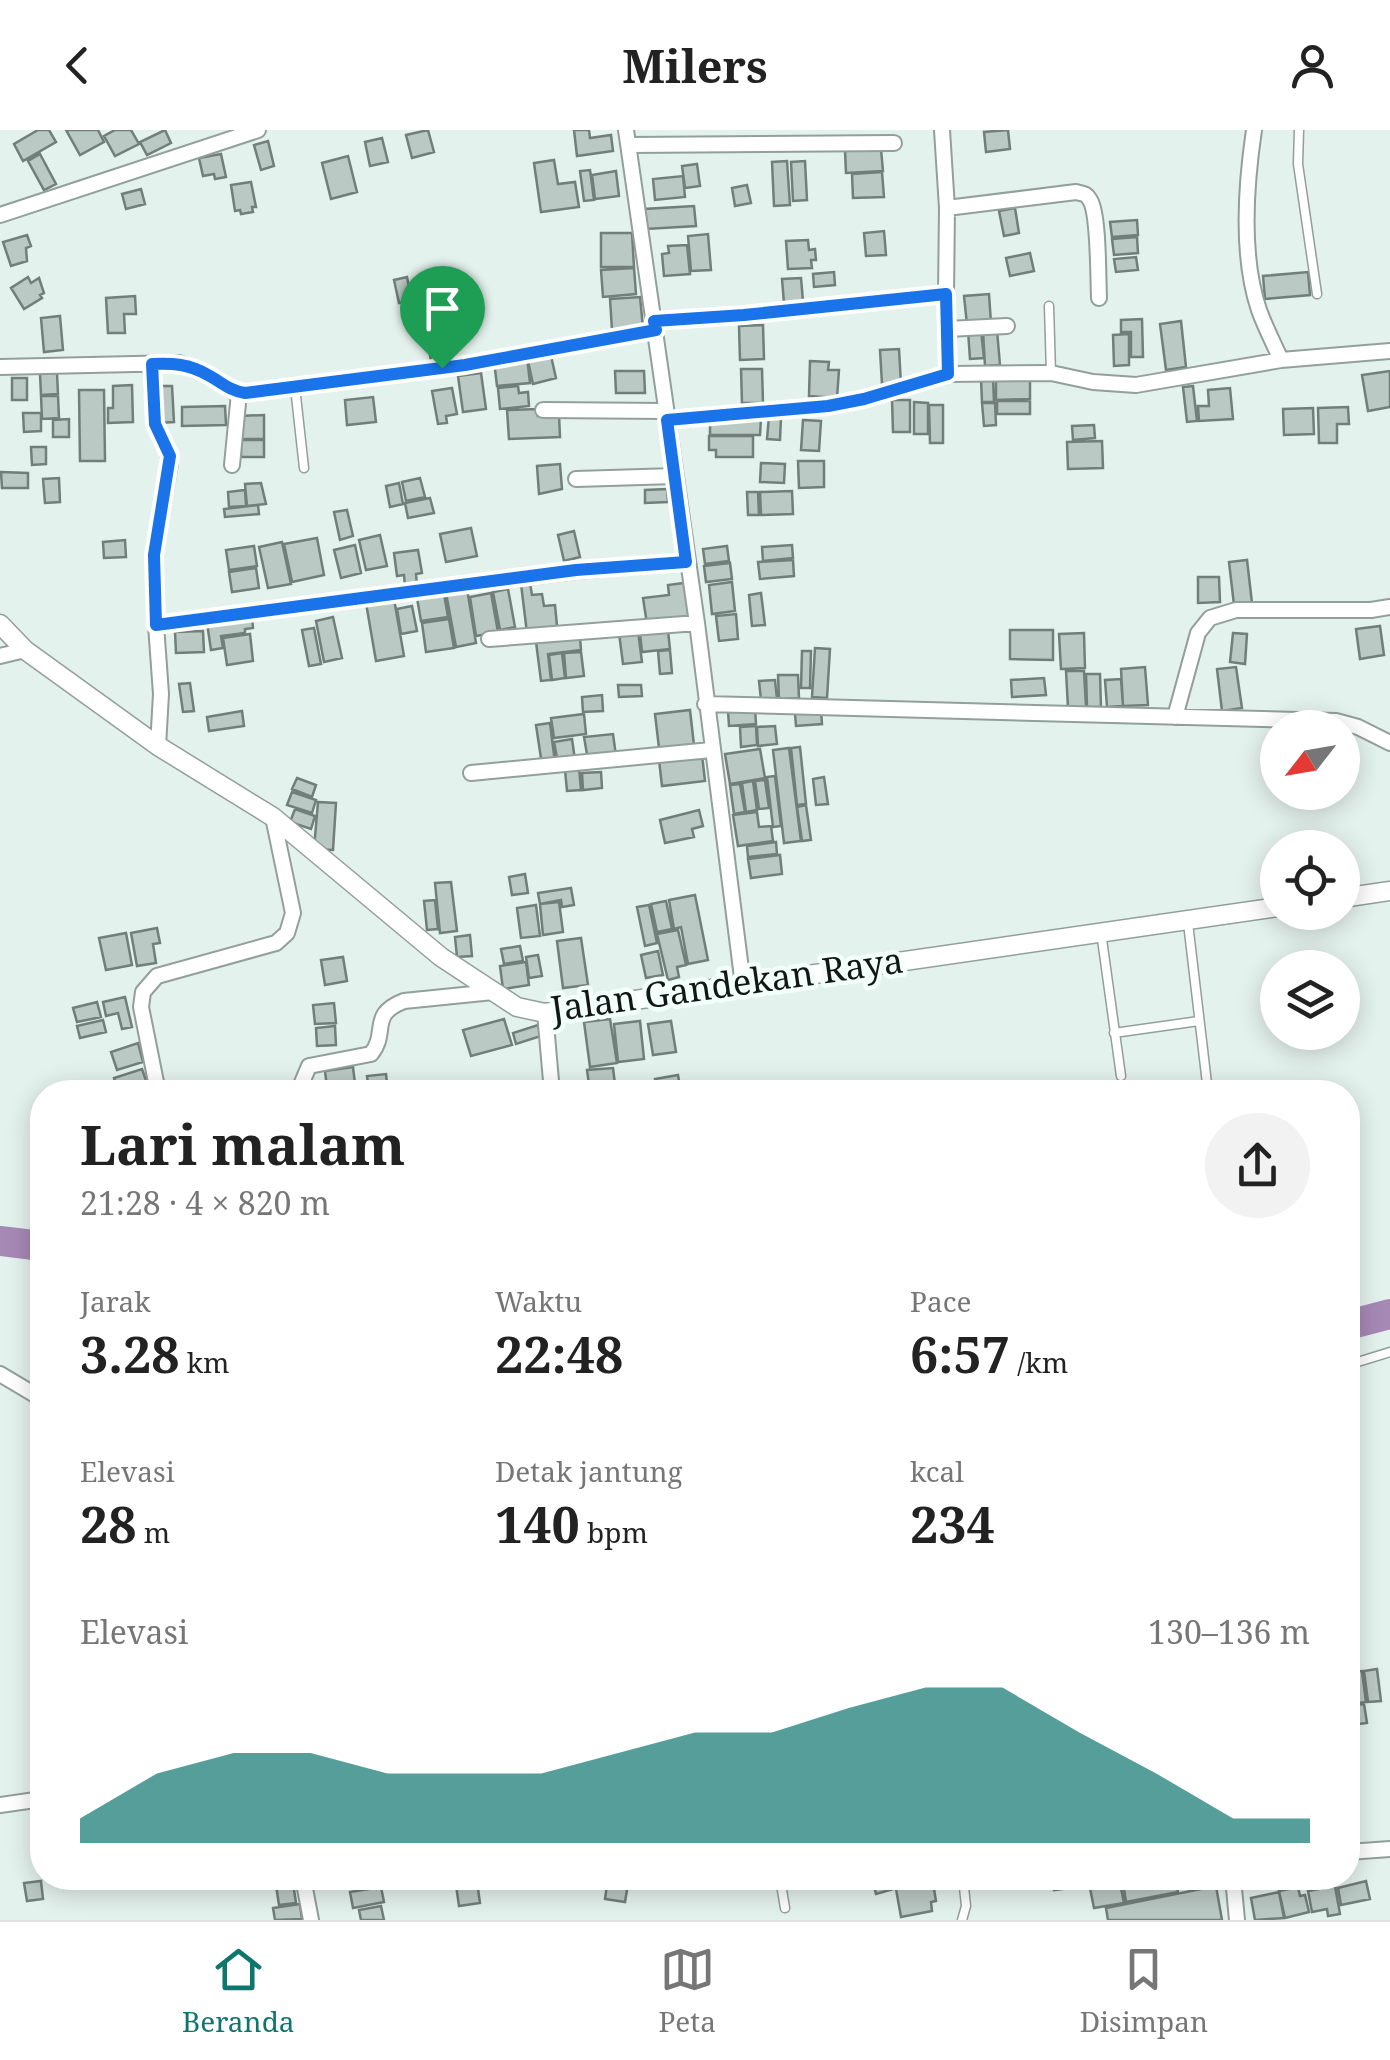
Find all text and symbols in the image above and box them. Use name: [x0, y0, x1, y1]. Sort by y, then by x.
text: Milers: [622, 35, 768, 96]
icon: back: [50, 38, 105, 93]
icon: person: [1285, 38, 1340, 93]
pin: [400, 266, 485, 369]
icon: arrive: [415, 281, 470, 336]
north arrow: [1260, 710, 1360, 810]
map controls: [1260, 710, 1360, 1050]
button: locate: [1260, 830, 1360, 930]
street label: Jalan Gandekan Raya: [547, 936, 906, 1032]
button: layers: [1260, 950, 1360, 1050]
text: Lari malam: [80, 1106, 405, 1181]
button: share: [1205, 1113, 1310, 1218]
text: 21:28 · 4 × 820 m: [80, 1181, 330, 1224]
text: Jarak: [80, 1282, 151, 1320]
text: Waktu: [495, 1282, 582, 1320]
text: Pace: [910, 1282, 971, 1320]
text: 3.28: [80, 1320, 179, 1388]
text: 22:48: [495, 1320, 623, 1388]
text: 6:57: [910, 1320, 1010, 1388]
text: km: [179, 1343, 230, 1381]
text: /km: [1010, 1343, 1068, 1381]
text: Elevasi: [80, 1452, 175, 1490]
text: Detak jantung: [495, 1452, 683, 1490]
text: kcal: [910, 1452, 964, 1490]
text: 28: [80, 1490, 137, 1558]
text: 140: [495, 1490, 580, 1558]
text: 234: [910, 1490, 995, 1558]
text: m: [137, 1513, 170, 1551]
text: bpm: [580, 1513, 648, 1551]
text: Elevasi: [80, 1610, 188, 1653]
text: 130–136 m: [1148, 1610, 1310, 1653]
tab: Beranda: [182, 1942, 295, 2040]
tab: Peta: [658, 1942, 716, 2040]
tab: Disimpan: [1080, 1942, 1208, 2040]

